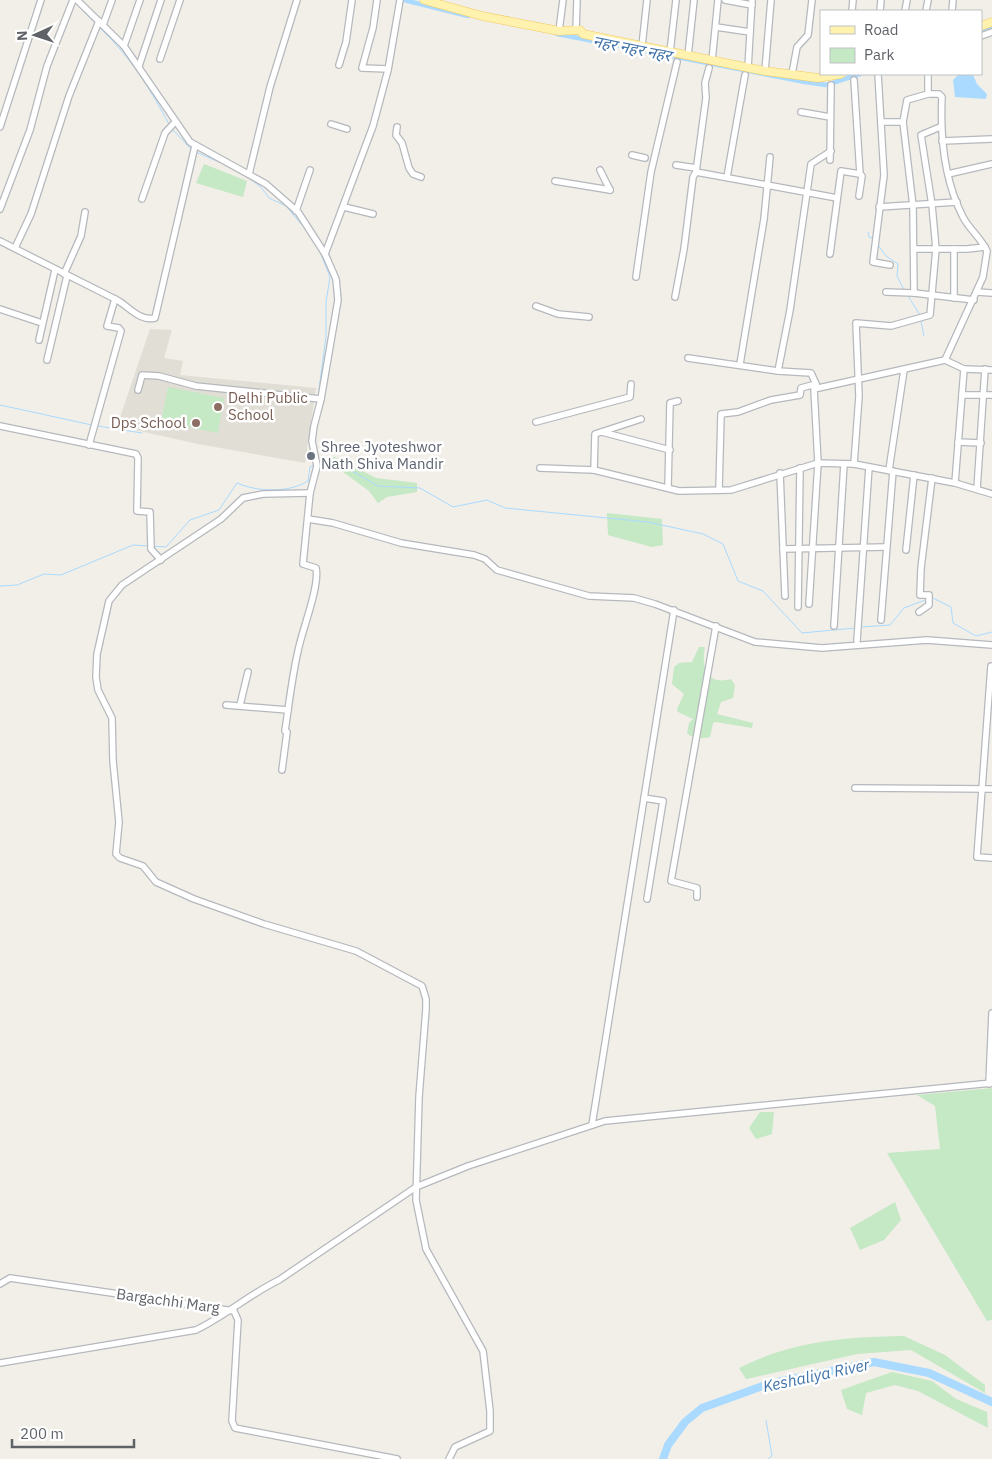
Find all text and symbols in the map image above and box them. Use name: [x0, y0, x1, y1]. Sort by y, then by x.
north arrow: [10, 10, 60, 60]
legend: [820, 10, 982, 75]
text: Road: [864, 20, 899, 39]
text: N: [13, 30, 31, 41]
water label: नहर नहर नहर: [591, 31, 676, 66]
text: Park: [864, 45, 894, 64]
place label: Delhi Public School: [228, 388, 308, 424]
marker: Delhi Public School: [212, 401, 224, 413]
place label: Dps School: [111, 413, 186, 432]
marker: Dps School: [190, 417, 202, 429]
place label: Shree Jyoteshwor Nath Shiva Mandir: [321, 437, 444, 473]
marker: Shree Jyoteshwor Nath Shiva Mandir: [305, 450, 317, 462]
street label: Bargachhi Marg: [115, 1284, 221, 1317]
water label: Keshaliya River: [761, 1354, 872, 1396]
scale bar: [12, 1416, 135, 1448]
text: 200 m: [20, 1424, 64, 1443]

